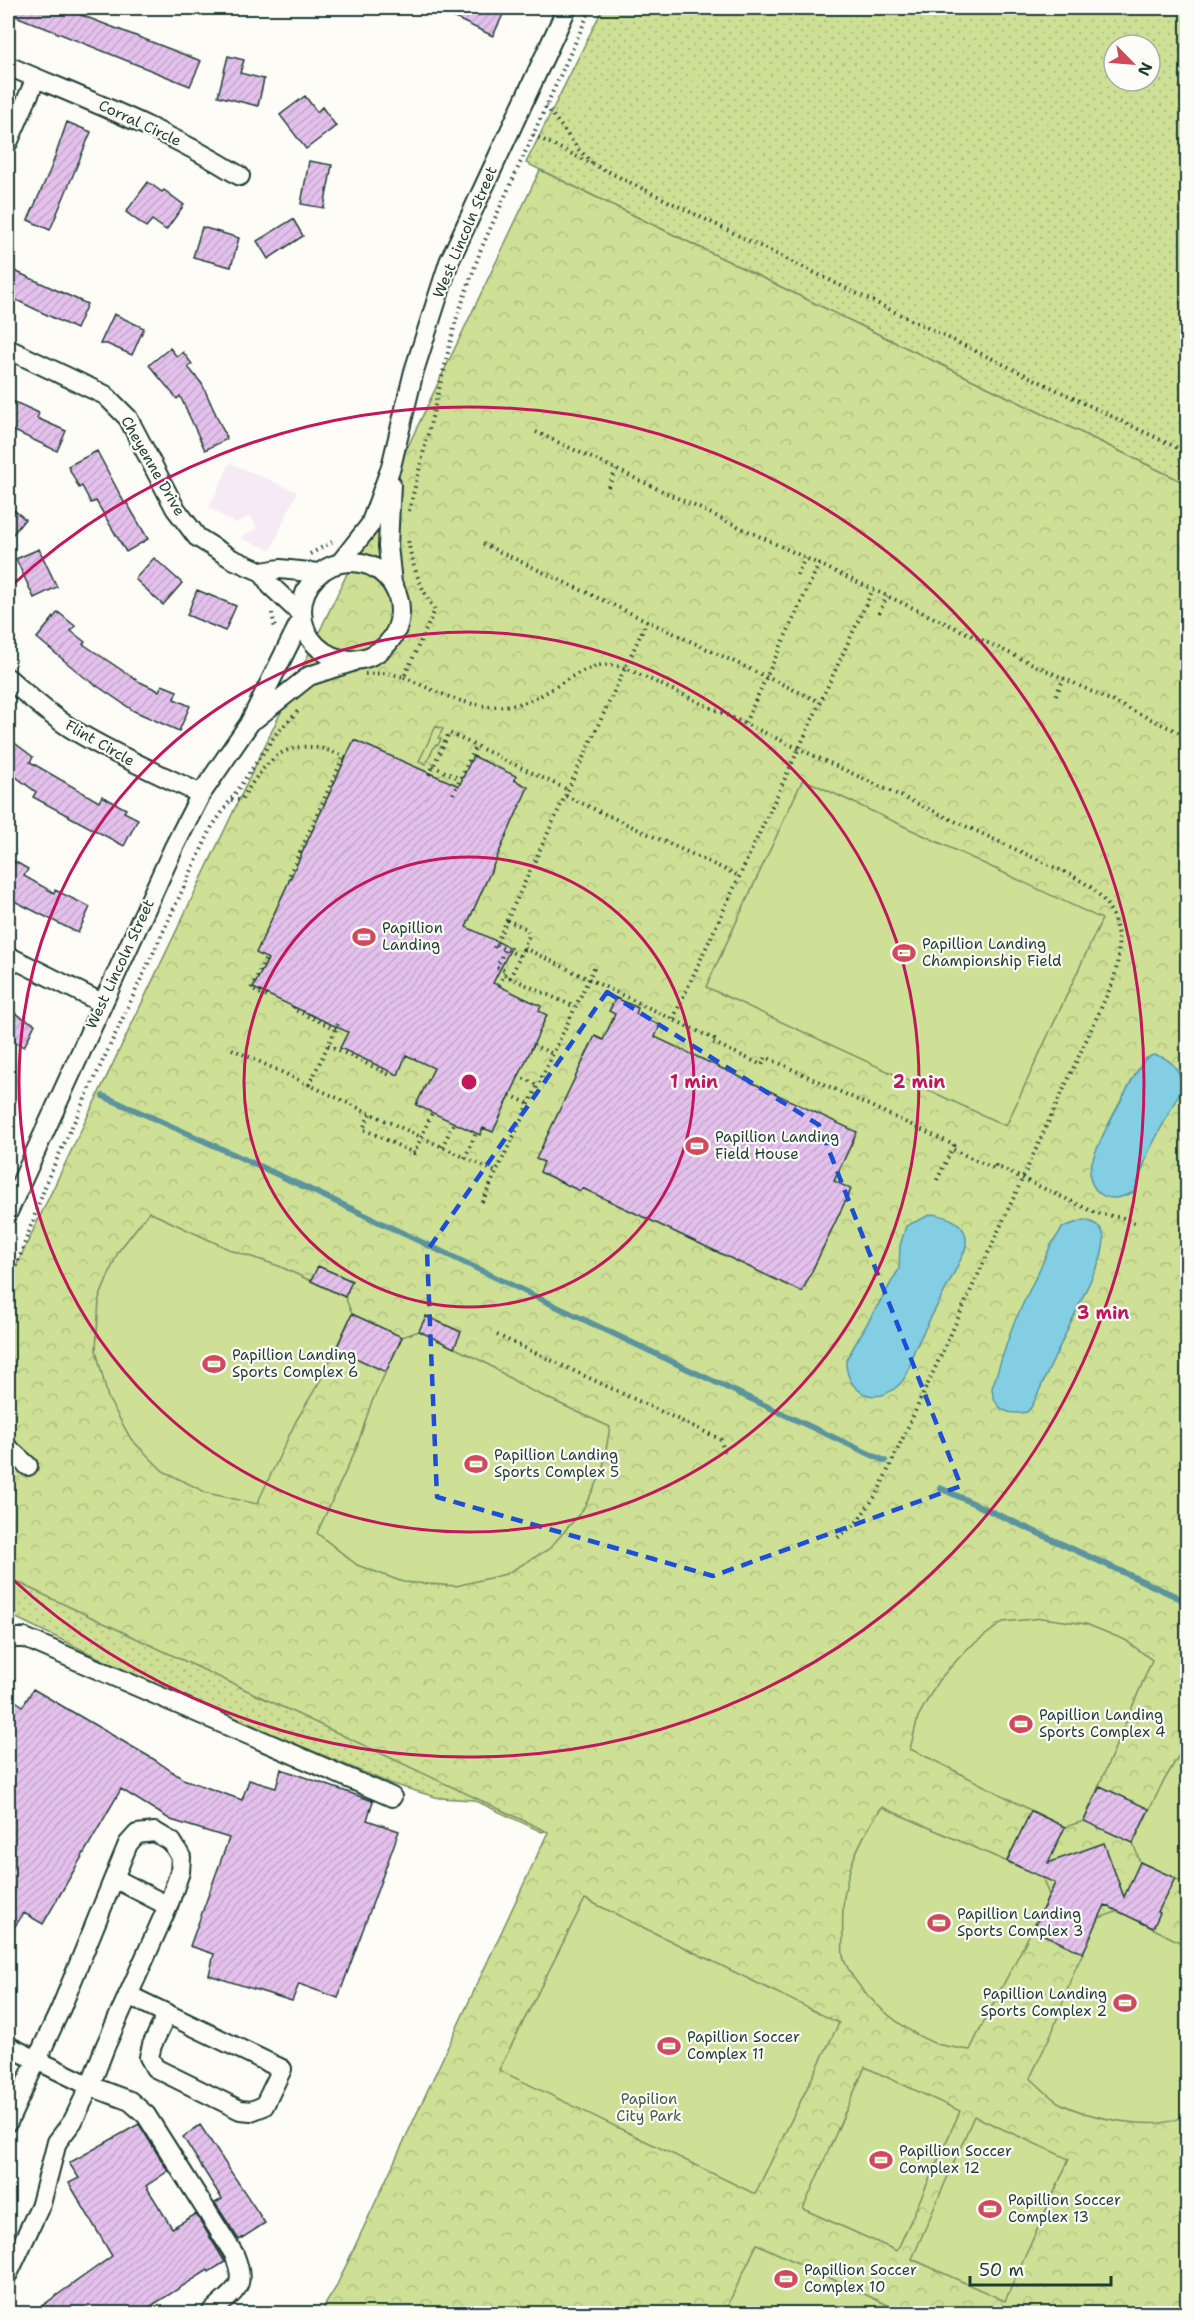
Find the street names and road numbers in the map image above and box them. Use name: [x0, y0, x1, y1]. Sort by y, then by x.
street label: Corral Circle: [95, 95, 185, 151]
street label: West Lincoln Street: [428, 163, 502, 301]
street label: Cheyenne Drive: [116, 412, 190, 520]
street label: Flint Circle: [62, 715, 138, 771]
street label: West Lincoln Street: [81, 896, 159, 1032]

